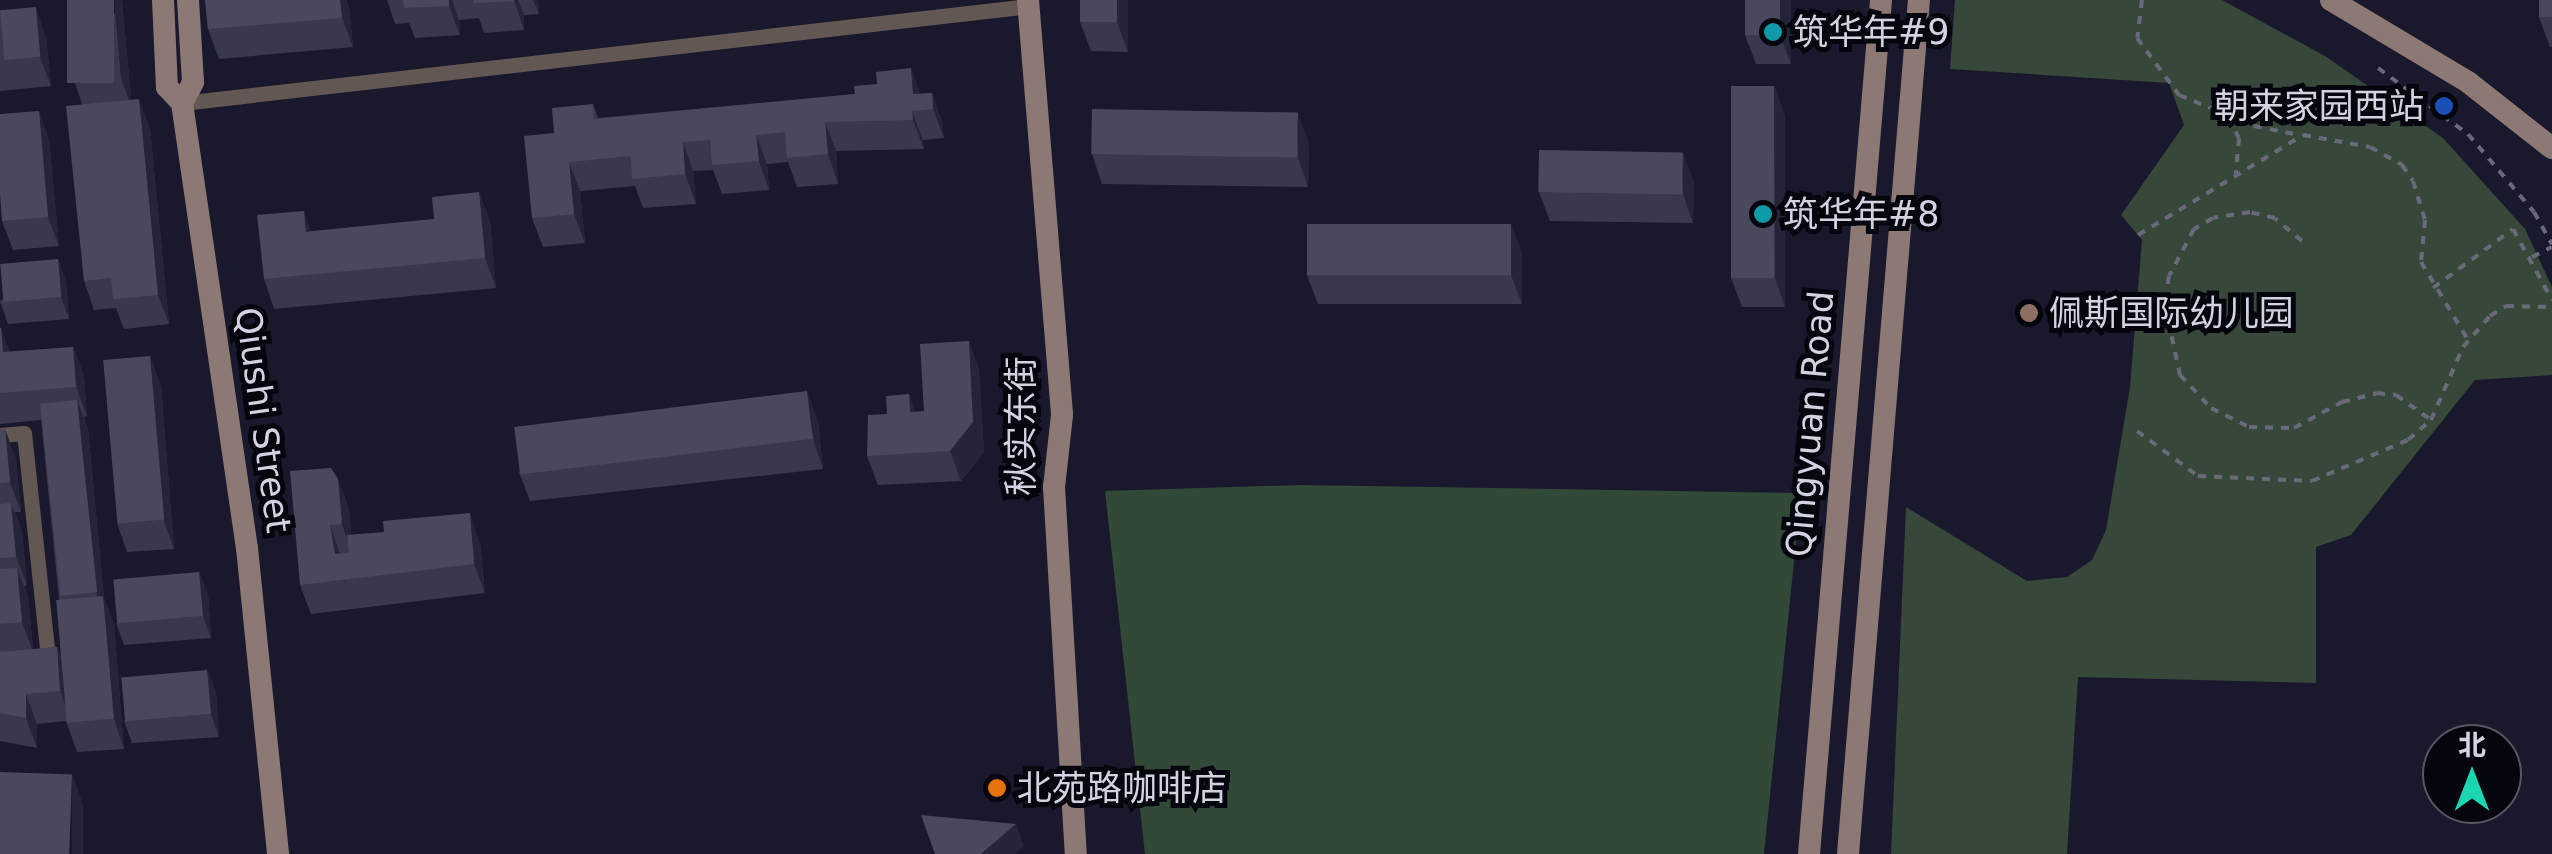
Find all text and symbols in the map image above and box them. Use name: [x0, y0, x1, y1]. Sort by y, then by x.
place label: 筑华年#9: [1793, 11, 1950, 53]
marker: 筑华年#9: [1762, 21, 1784, 43]
place label: 朝来家园西站: [2214, 85, 2424, 127]
marker: 朝来家园西站: [2433, 95, 2455, 117]
place label: 筑华年#8: [1783, 193, 1940, 235]
marker: 筑华年#8: [1752, 203, 1774, 225]
street label: Qingyuan Road: [1777, 289, 1843, 559]
place label: 佩斯国际幼儿园: [2049, 292, 2294, 334]
marker: 佩斯国际幼儿园: [2018, 302, 2040, 324]
street label: Qiushi Street: [226, 305, 300, 535]
street label: 秋实东街: [1000, 356, 1042, 496]
north arrow: [2422, 724, 2522, 824]
text: 北: [2458, 729, 2486, 762]
place label: 北苑路咖啡店: [1017, 767, 1227, 809]
marker: 北苑路咖啡店: [986, 777, 1008, 799]

